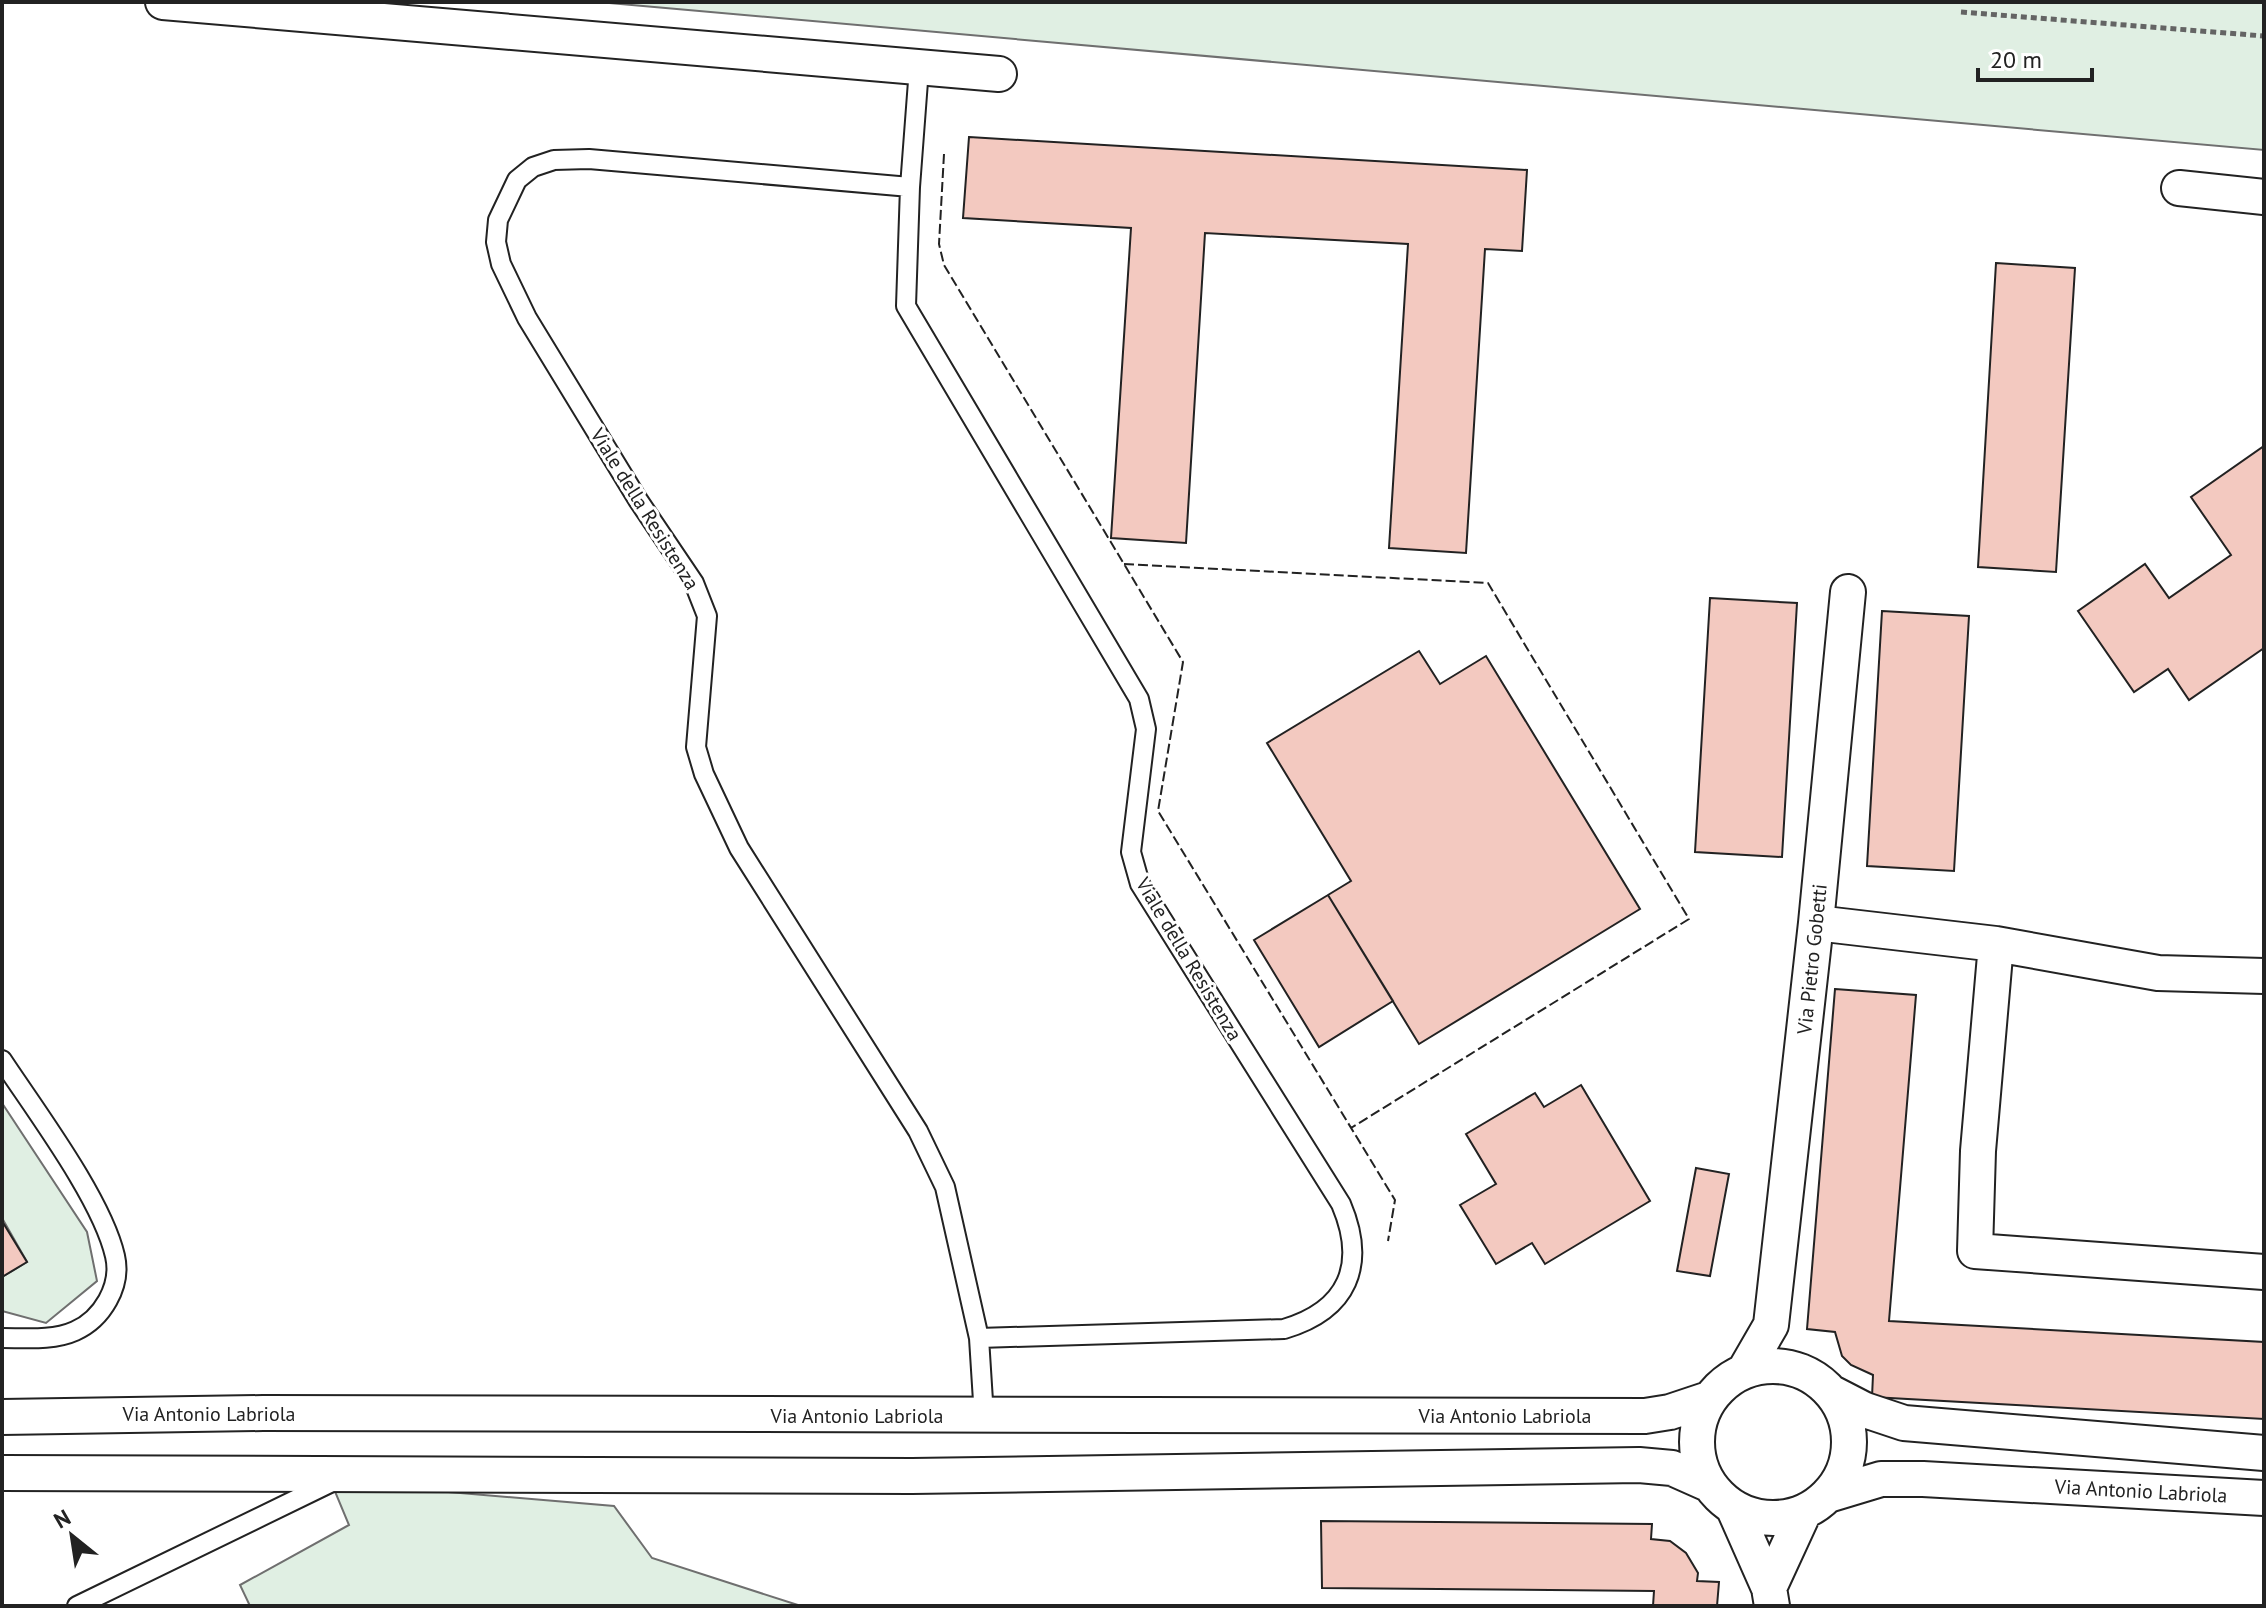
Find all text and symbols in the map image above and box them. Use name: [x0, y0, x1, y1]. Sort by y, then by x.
scale bar: [1978, 32, 2092, 82]
text: 20 m: [1990, 44, 2042, 75]
street label: Viale della Resistenza: [584, 423, 705, 595]
street label: Viale della Resistenza: [1130, 872, 1248, 1045]
street label: Via Pietro Gobetti: [1791, 882, 1833, 1037]
street label: Via Antonio Labriola: [122, 1401, 295, 1427]
street label: Via Antonio Labriola: [770, 1403, 943, 1429]
street label: Via Antonio Labriola: [1418, 1403, 1591, 1429]
street label: Via Antonio Labriola: [2053, 1473, 2228, 1509]
north arrow: [32, 1496, 112, 1576]
text: N: [49, 1503, 75, 1534]

